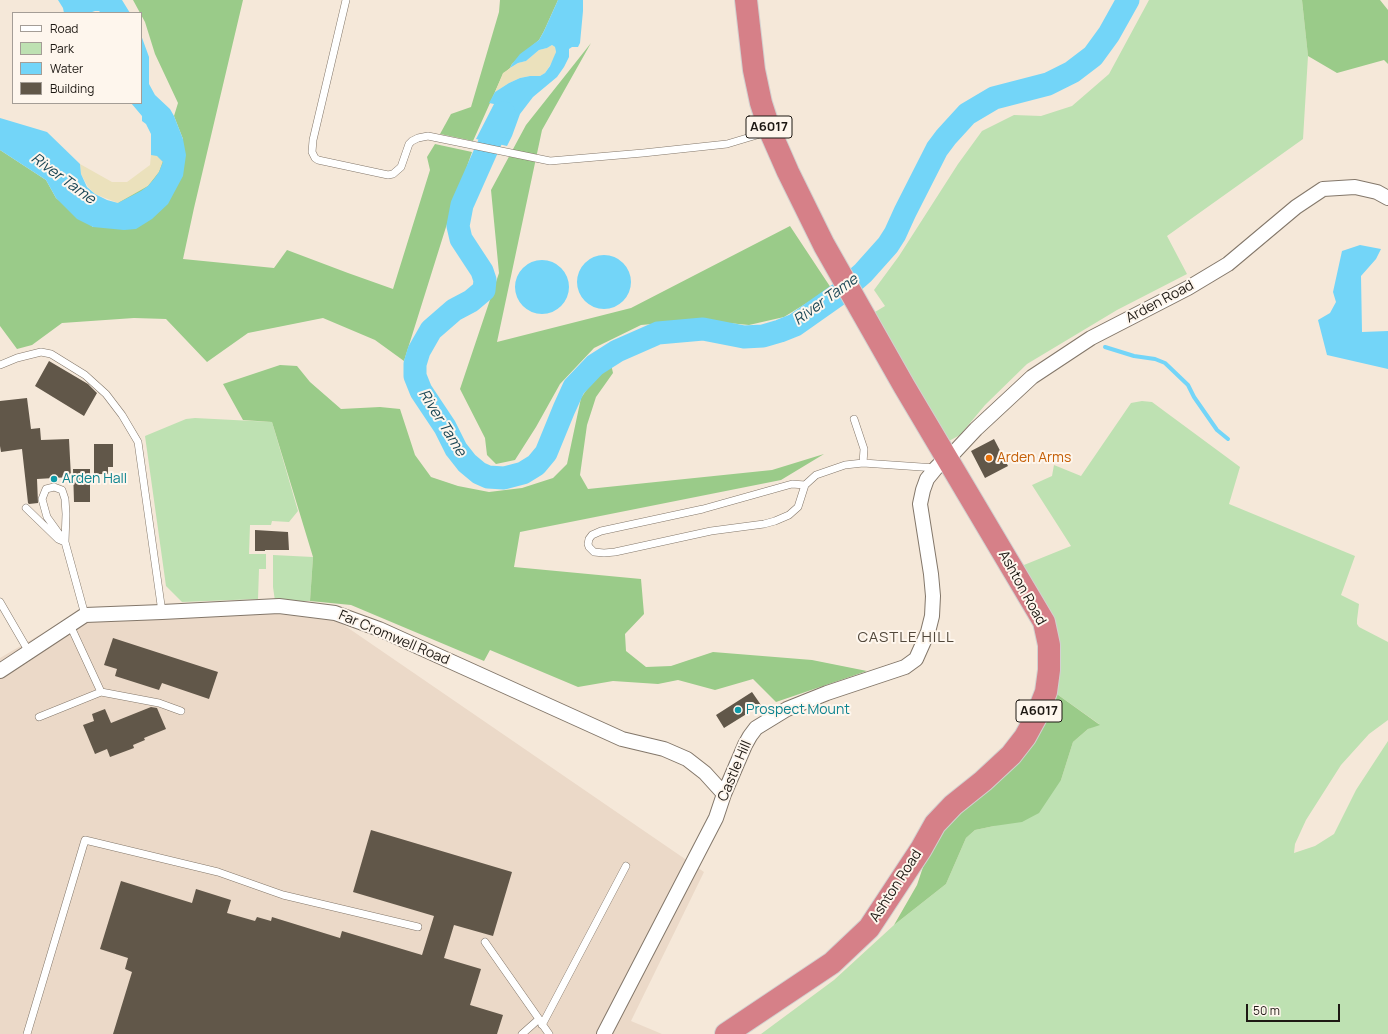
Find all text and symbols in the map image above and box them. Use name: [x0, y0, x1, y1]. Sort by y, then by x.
legend: [12, 12, 142, 104]
text: Road: [50, 20, 78, 37]
text: Park: [50, 40, 74, 57]
text: Water: [50, 60, 83, 77]
text: Building: [50, 80, 94, 97]
road number: A6017: [746, 116, 792, 138]
water label: River Tame: [27, 150, 99, 208]
water label: River Tame: [790, 271, 862, 329]
street label: Arden Road: [1123, 277, 1197, 327]
water label: River Tame: [414, 386, 470, 460]
place label: Arden Arms: [997, 450, 1071, 466]
marker: Arden Arms: [984, 453, 994, 463]
place label: Arden Hall: [62, 471, 127, 487]
marker: Arden Hall: [49, 474, 59, 484]
street label: Ashton Road: [995, 548, 1049, 628]
street label: Far Cromwell Road: [336, 607, 452, 669]
district label: CASTLE HILL: [857, 629, 955, 647]
road number: A6017: [1016, 700, 1062, 722]
place label: Prospect Mount: [746, 702, 850, 718]
marker: Prospect Mount: [733, 705, 743, 715]
street label: Castle Hill: [715, 738, 755, 804]
street label: Ashton Road: [867, 847, 925, 925]
scale bar: [1248, 996, 1342, 1022]
text: 50 m: [1253, 1002, 1280, 1019]

